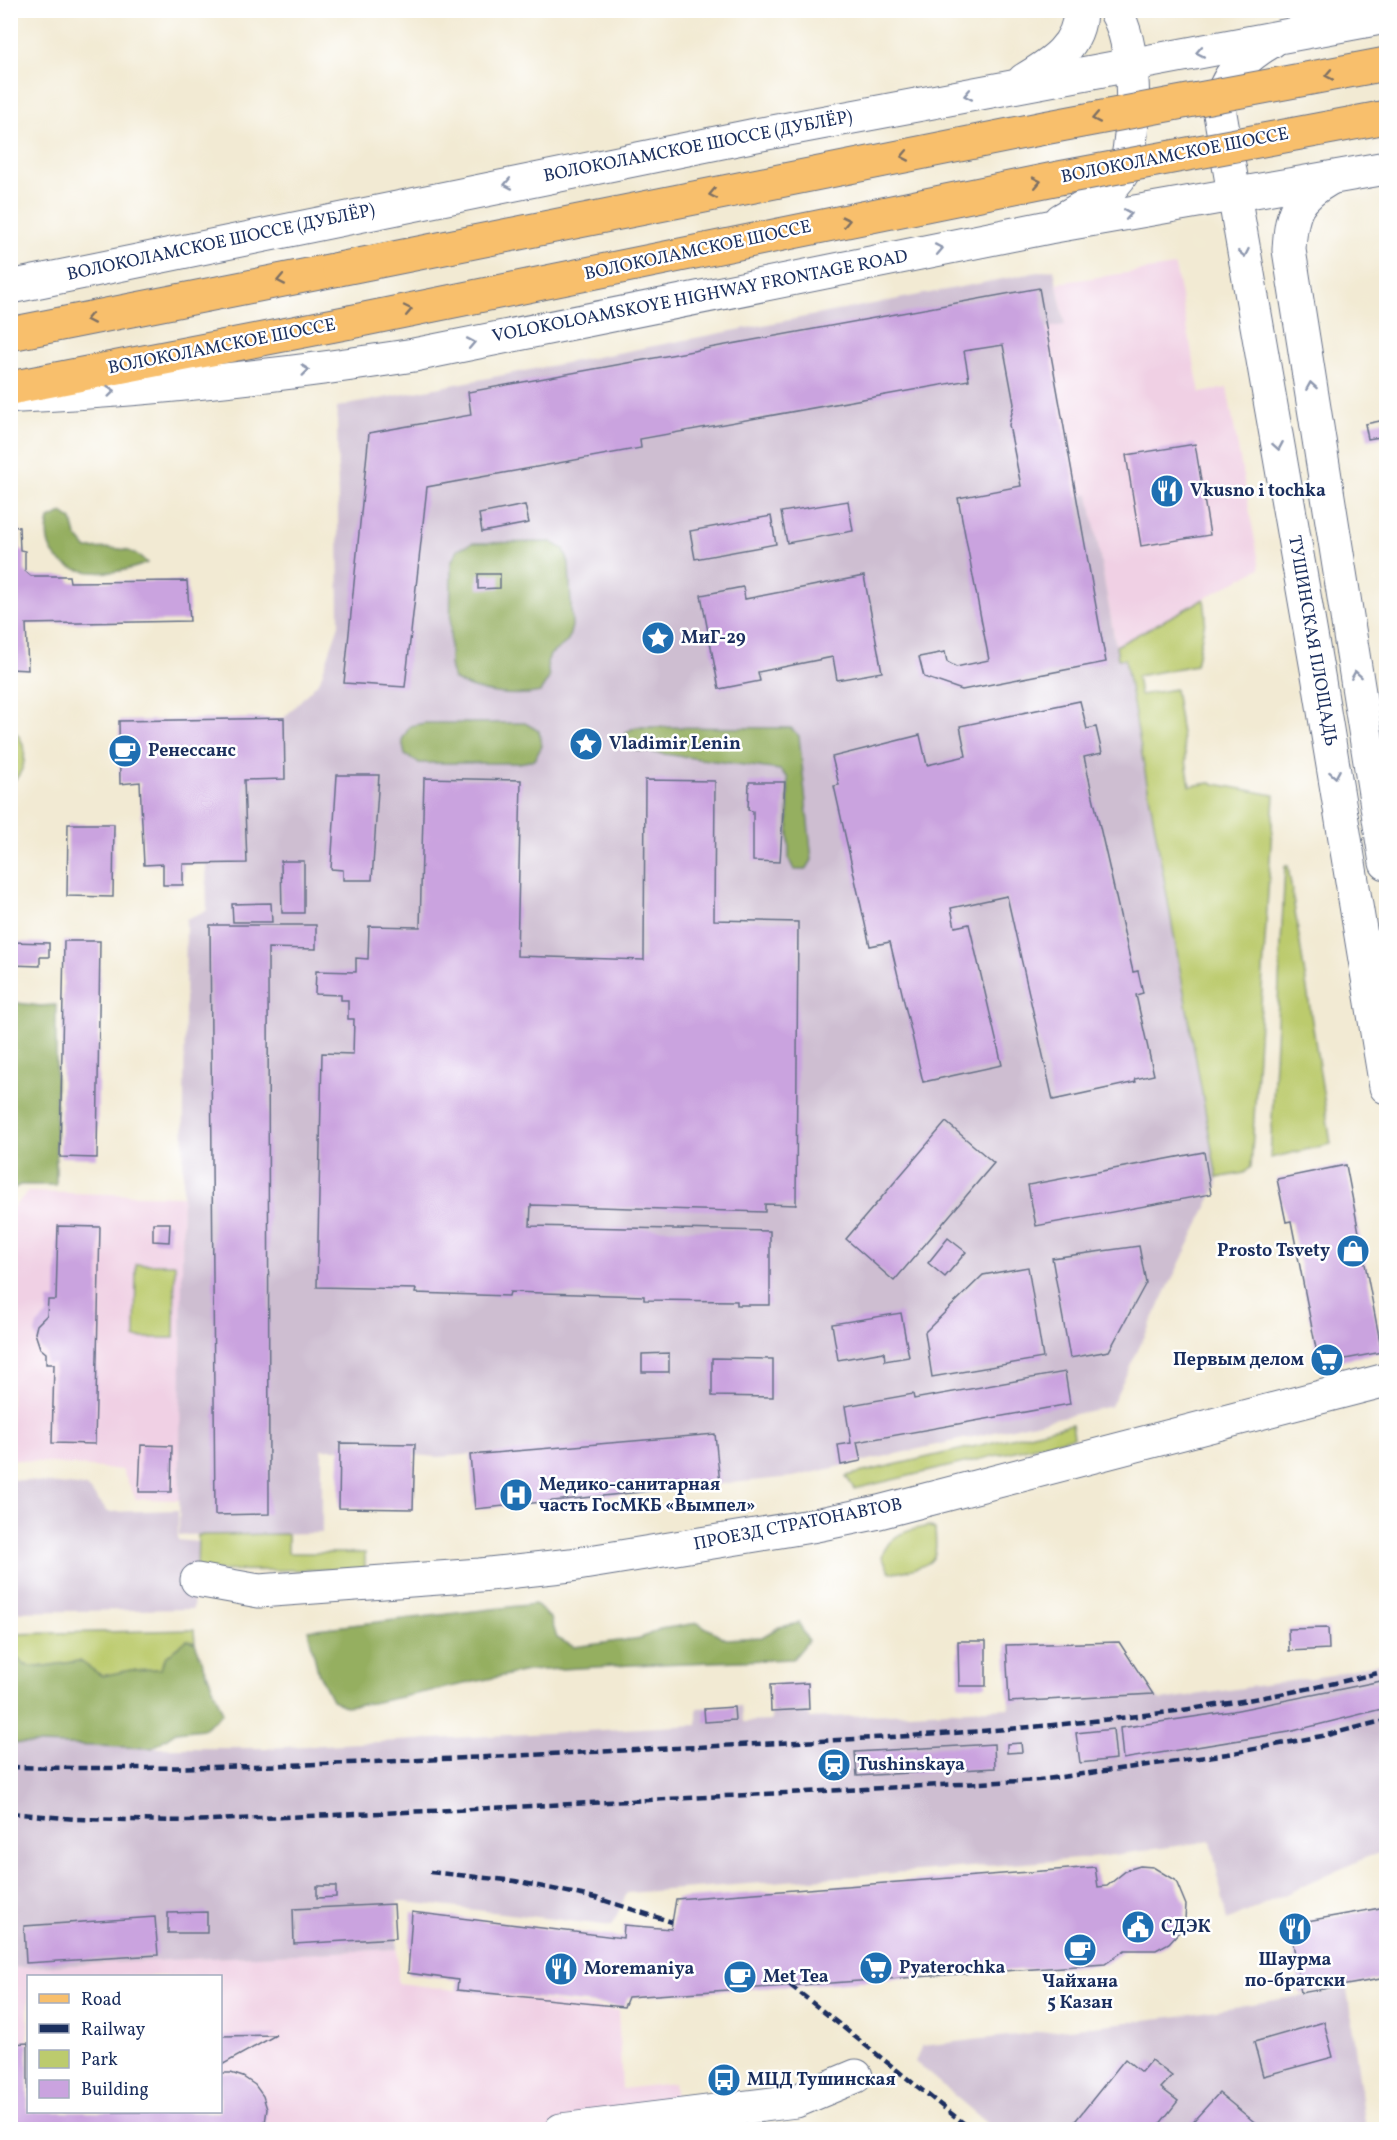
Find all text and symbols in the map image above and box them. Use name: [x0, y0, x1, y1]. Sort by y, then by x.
one-way arrow: [1196, 45, 1205, 57]
one-way arrow: [1324, 68, 1334, 81]
one-way arrow: [963, 88, 973, 101]
street label: ВОЛОКОЛАМСКОЕ ШОССЕ (ДУБЛЁР): [541, 105, 855, 189]
one-way arrow: [1091, 111, 1101, 124]
street label: ВОЛОКОЛАМСКОЕ ШОССЕ: [1059, 122, 1291, 190]
one-way arrow: [900, 148, 910, 161]
one-way arrow: [1031, 176, 1041, 189]
one-way arrow: [503, 177, 513, 190]
one-way arrow: [709, 187, 719, 200]
street label: ВОЛОКОЛАМСКОЕ ШОССЕ (ДУБЛЁР): [65, 198, 377, 288]
one-way arrow: [1123, 209, 1132, 221]
street label: ВОЛОКОЛАМСКОЕ ШОССЕ: [582, 215, 814, 287]
one-way arrow: [840, 215, 850, 228]
one-way arrow: [934, 243, 944, 256]
street label: VOLOKOLOAMSKOYE HIGHWAY FRONTAGE ROAD: [490, 244, 910, 350]
one-way arrow: [1237, 248, 1250, 258]
one-way arrow: [277, 273, 287, 286]
one-way arrow: [402, 304, 412, 317]
one-way arrow: [86, 312, 96, 325]
street label: ВОЛОКОЛАМСКОЕ ШОССЕ: [106, 313, 338, 381]
one-way arrow: [466, 337, 476, 350]
one-way arrow: [300, 364, 309, 377]
one-way arrow: [1305, 381, 1317, 391]
one-way arrow: [106, 385, 115, 398]
one-way arrow: [1271, 440, 1284, 450]
restaurant icon: Vkusno i tochka: [1149, 473, 1185, 509]
place label: Vkusno i tochka: [1190, 479, 1326, 504]
street label: ТУШИНСКАЯ ПЛОЩАДЬ: [1281, 533, 1343, 749]
place icon: МиГ-29: [640, 620, 676, 656]
place label: МиГ-29: [681, 626, 746, 651]
one-way arrow: [1351, 670, 1363, 680]
place icon: Vladimir Lenin: [568, 726, 604, 762]
place label: Vladimir Lenin: [609, 732, 741, 757]
cafe icon: Ренессанс: [107, 733, 143, 769]
place label: Ренессанс: [148, 739, 236, 764]
one-way arrow: [1328, 769, 1341, 779]
shop icon: Prosto Tsvety: [1335, 1233, 1371, 1269]
place label: Prosto Tsvety: [1217, 1239, 1330, 1264]
supermarket icon: Первым делом: [1309, 1342, 1345, 1378]
place label: Первым делом: [1173, 1348, 1305, 1373]
place label: Медико-санитарная часть ГосМКБ «Вымпел»: [539, 1473, 755, 1519]
hospital icon: Медико-санитарная часть ГосМКБ «Вымпел»: [498, 1477, 534, 1513]
street label: ПРОЕЗД СТРАТОНАВТОВ: [692, 1492, 904, 1558]
station icon: Tushinskaya: [816, 1747, 852, 1783]
place label: Tushinskaya: [857, 1753, 965, 1778]
public building icon: СДЭК: [1120, 1909, 1156, 1945]
restaurant icon: Шаурма по-братски: [1277, 1911, 1313, 1947]
place label: СДЭК: [1161, 1915, 1211, 1940]
cafe icon: Чайхана 5 Казан: [1062, 1932, 1098, 1968]
place label: Шаурма по-братски: [1245, 1948, 1345, 1994]
supermarket icon: Pyaterochka: [858, 1950, 894, 1986]
restaurant icon: Moremaniya: [543, 1951, 579, 1987]
place label: Pyaterochka: [899, 1956, 1006, 1981]
place label: Moremaniya: [584, 1957, 694, 1982]
cafe icon: Met Tea: [722, 1959, 758, 1995]
place label: Met Tea: [763, 1965, 829, 1990]
place label: Чайхана 5 Казан: [1042, 1970, 1118, 2016]
legend: [27, 1975, 222, 2113]
text: Road: [81, 1988, 122, 2013]
text: Railway: [81, 2018, 145, 2043]
text: Park: [81, 2048, 118, 2073]
bus stop icon: МЦД Тушинская: [706, 2062, 742, 2098]
place label: МЦД Тушинская: [747, 2068, 896, 2093]
text: Building: [81, 2078, 149, 2103]

